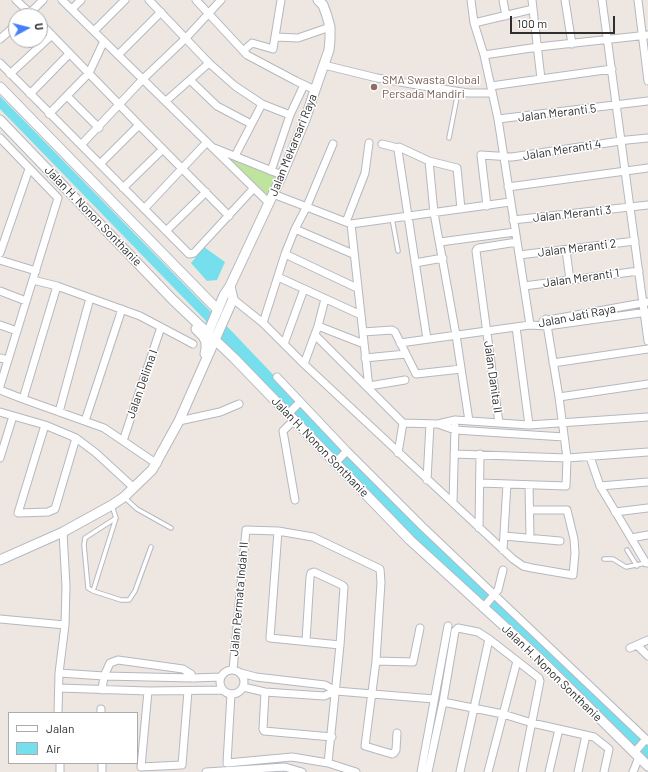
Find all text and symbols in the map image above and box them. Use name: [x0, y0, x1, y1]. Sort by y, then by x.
north arrow: [8, 8, 48, 48]
scale bar: [512, 8, 617, 34]
text: 100 m: [517, 16, 547, 30]
text: U: [33, 22, 46, 31]
place label: SMA Swasta Global Persada Mandiri: [382, 73, 480, 101]
marker: SMA Swasta Global Persada Mandiri: [369, 82, 379, 92]
street label: Jalan Mekarsari Raya: [266, 92, 320, 198]
street label: Jalan Meranti 5: [517, 101, 597, 125]
street label: Jalan Meranti 4: [522, 137, 602, 163]
street label: Jalan H. Nonon Sonthanie: [41, 163, 145, 269]
street label: Jalan Meranti 3: [532, 203, 612, 225]
street label: Jalan Meranti 2: [537, 236, 617, 260]
street label: Jalan Meranti 1: [542, 266, 620, 290]
street label: Jalan Jati Raya: [537, 301, 617, 331]
street label: Jalan Danita II: [481, 340, 505, 414]
street label: Jalan Delima I: [123, 348, 161, 420]
street label: Jalan H. Nonon Sonthanie: [268, 394, 372, 500]
street label: Jalan Permata Indah II: [227, 541, 251, 657]
street label: Jalan H. Nonon Sonthanie: [499, 621, 605, 725]
legend: [8, 712, 138, 764]
text: Jalan: [46, 721, 74, 735]
text: Air: [46, 741, 61, 755]

